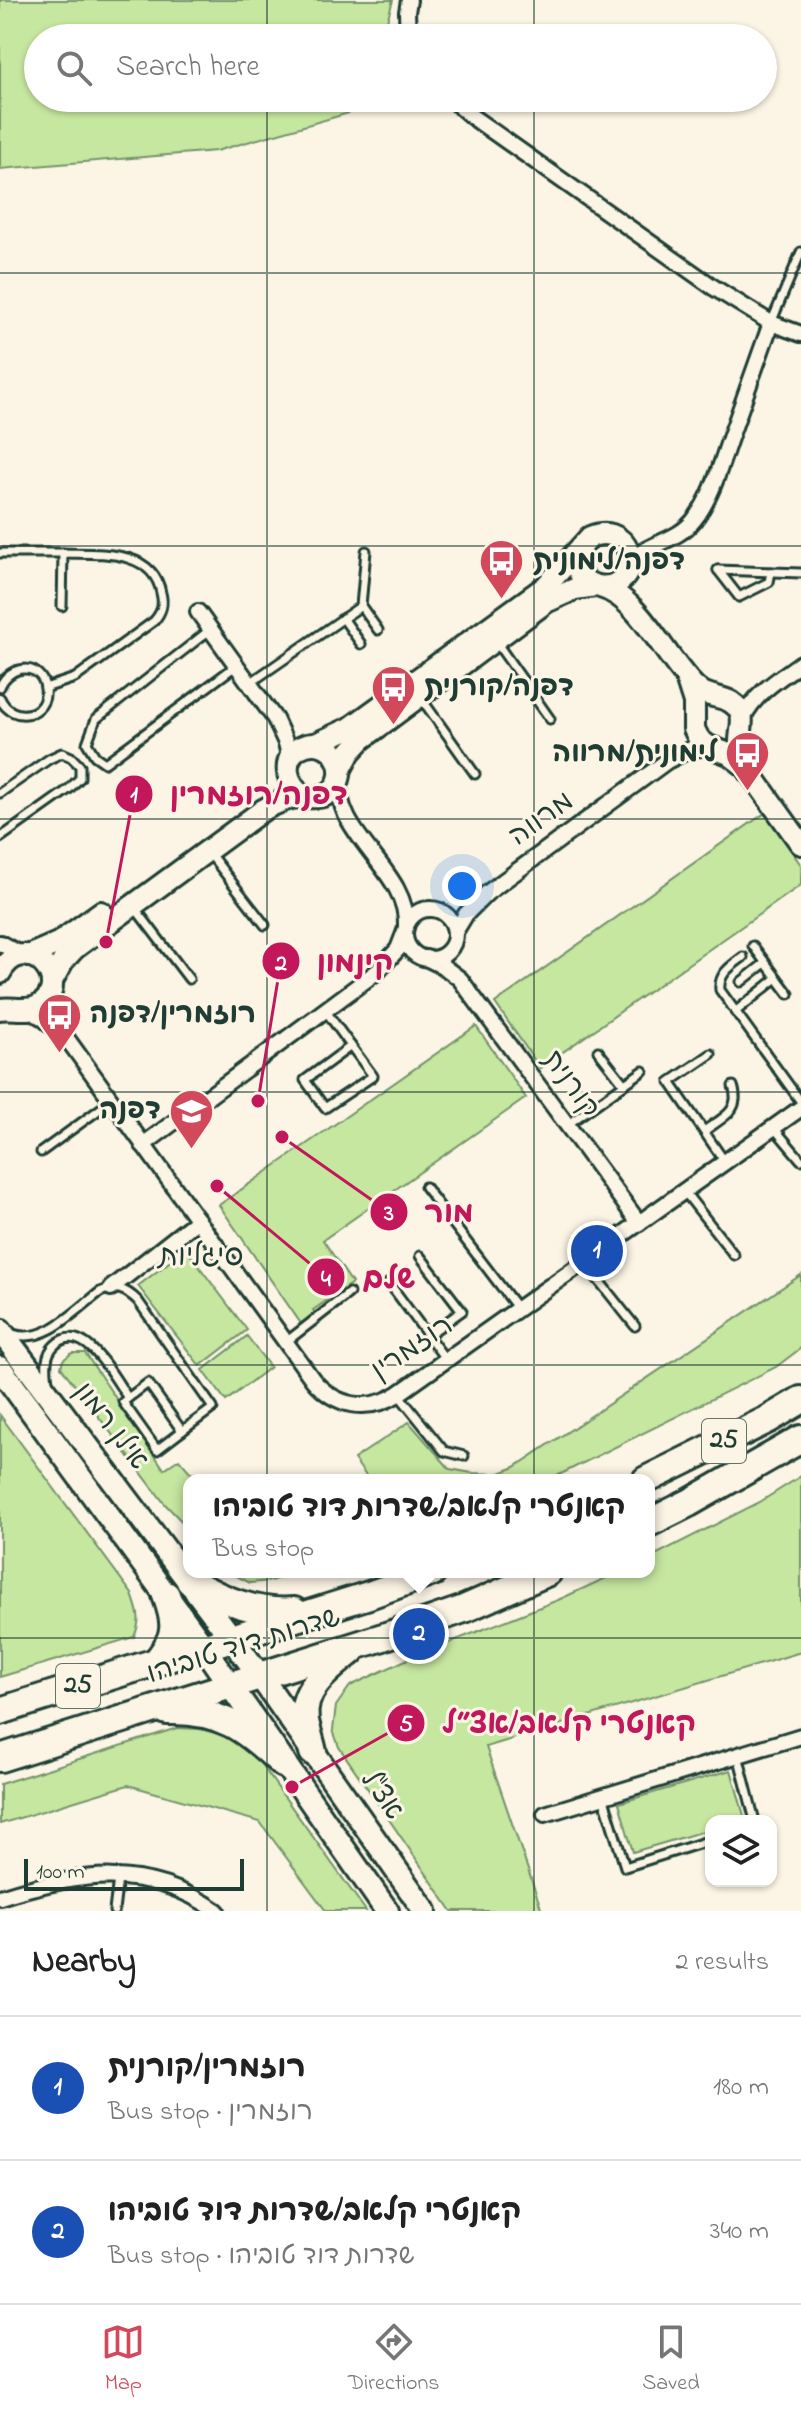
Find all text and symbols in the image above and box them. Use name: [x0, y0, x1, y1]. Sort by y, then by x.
search box: [24, 24, 777, 112]
icon: search: [52, 46, 96, 90]
text: Search here: [116, 46, 260, 90]
bus stop icon: דפנה/לימונית: [478, 538, 526, 601]
place label: דפנה/לימונית: [533, 542, 685, 583]
bus stop icon: דפנה/קורנית: [369, 664, 417, 727]
place label: דפנה/קורנית: [424, 668, 574, 709]
bus stop icon: לימונית/מרווה: [724, 730, 772, 793]
place label: לימונית/מרווה: [552, 734, 718, 775]
callout: דפנה/רוזמרין: [114, 767, 364, 821]
text: דפנה/רוזמרין: [170, 775, 348, 819]
text: 1: [130, 779, 138, 814]
street label: מרווה: [501, 782, 583, 858]
your location: [442, 866, 482, 906]
callout: קינמון: [261, 934, 409, 988]
text: קינמון: [317, 943, 393, 987]
text: 2: [274, 947, 287, 982]
bus stop icon: רוזמרין/דפנה: [35, 991, 83, 1054]
place label: רוזמרין/דפנה: [90, 995, 256, 1036]
street label: קורנית: [531, 1042, 609, 1128]
school or university icon: דפנה: [168, 1087, 216, 1150]
place label: דפנה: [100, 1091, 161, 1132]
callout: מור: [369, 1185, 490, 1239]
text: מור: [425, 1193, 473, 1237]
text: 3: [383, 1197, 394, 1232]
pin: 1: [571, 1221, 623, 1281]
district label: סיגליות: [156, 1236, 244, 1280]
callout: שלם: [306, 1250, 431, 1304]
text: שלם: [363, 1259, 415, 1303]
text: 4: [321, 1263, 331, 1298]
street label: רוזמרין: [364, 1307, 462, 1391]
street label: אילן רמון: [63, 1374, 157, 1480]
road number: 25: [702, 1419, 746, 1463]
popup: [183, 1474, 655, 1578]
text: קאנטרי קלאב/שדרות דוד טוביהו: [212, 1487, 626, 1531]
text: Bus stop: [212, 1531, 314, 1569]
street label: שדרות דוד טוביהו: [142, 1598, 346, 1696]
pin: 2: [393, 1604, 445, 1664]
road number: 25: [56, 1664, 100, 1708]
callout: קאנטרי קלאב/אצ״ל: [386, 1696, 712, 1750]
text: קאנטרי קלאב/אצ״ל: [442, 1704, 696, 1748]
text: 5: [399, 1708, 413, 1743]
street label: אצ"ל: [349, 1763, 413, 1829]
map controls: [705, 1815, 777, 1887]
button: layers: [705, 1815, 777, 1887]
scale bar: [24, 1855, 244, 1891]
text: 100 m: [36, 1857, 85, 1889]
text: Nearby: [32, 1938, 136, 1988]
text: 2 results: [676, 1944, 769, 1982]
text: רוזמרין/קורנית: [108, 2047, 306, 2091]
text: 1: [54, 2069, 62, 2107]
text: 180 m: [713, 2069, 769, 2107]
text: Bus stop · רוזמרין: [108, 2094, 313, 2132]
text: קאנטרי קלאב/שדרות דוד טוביהו: [108, 2191, 521, 2235]
text: 2: [52, 2213, 64, 2251]
text: 340 m: [710, 2213, 769, 2251]
text: Bus stop · שדרות דוד טוביהו: [108, 2238, 414, 2276]
tab: Map: [101, 2320, 145, 2400]
tab: Directions: [348, 2320, 439, 2400]
tab: Saved: [642, 2320, 700, 2400]

